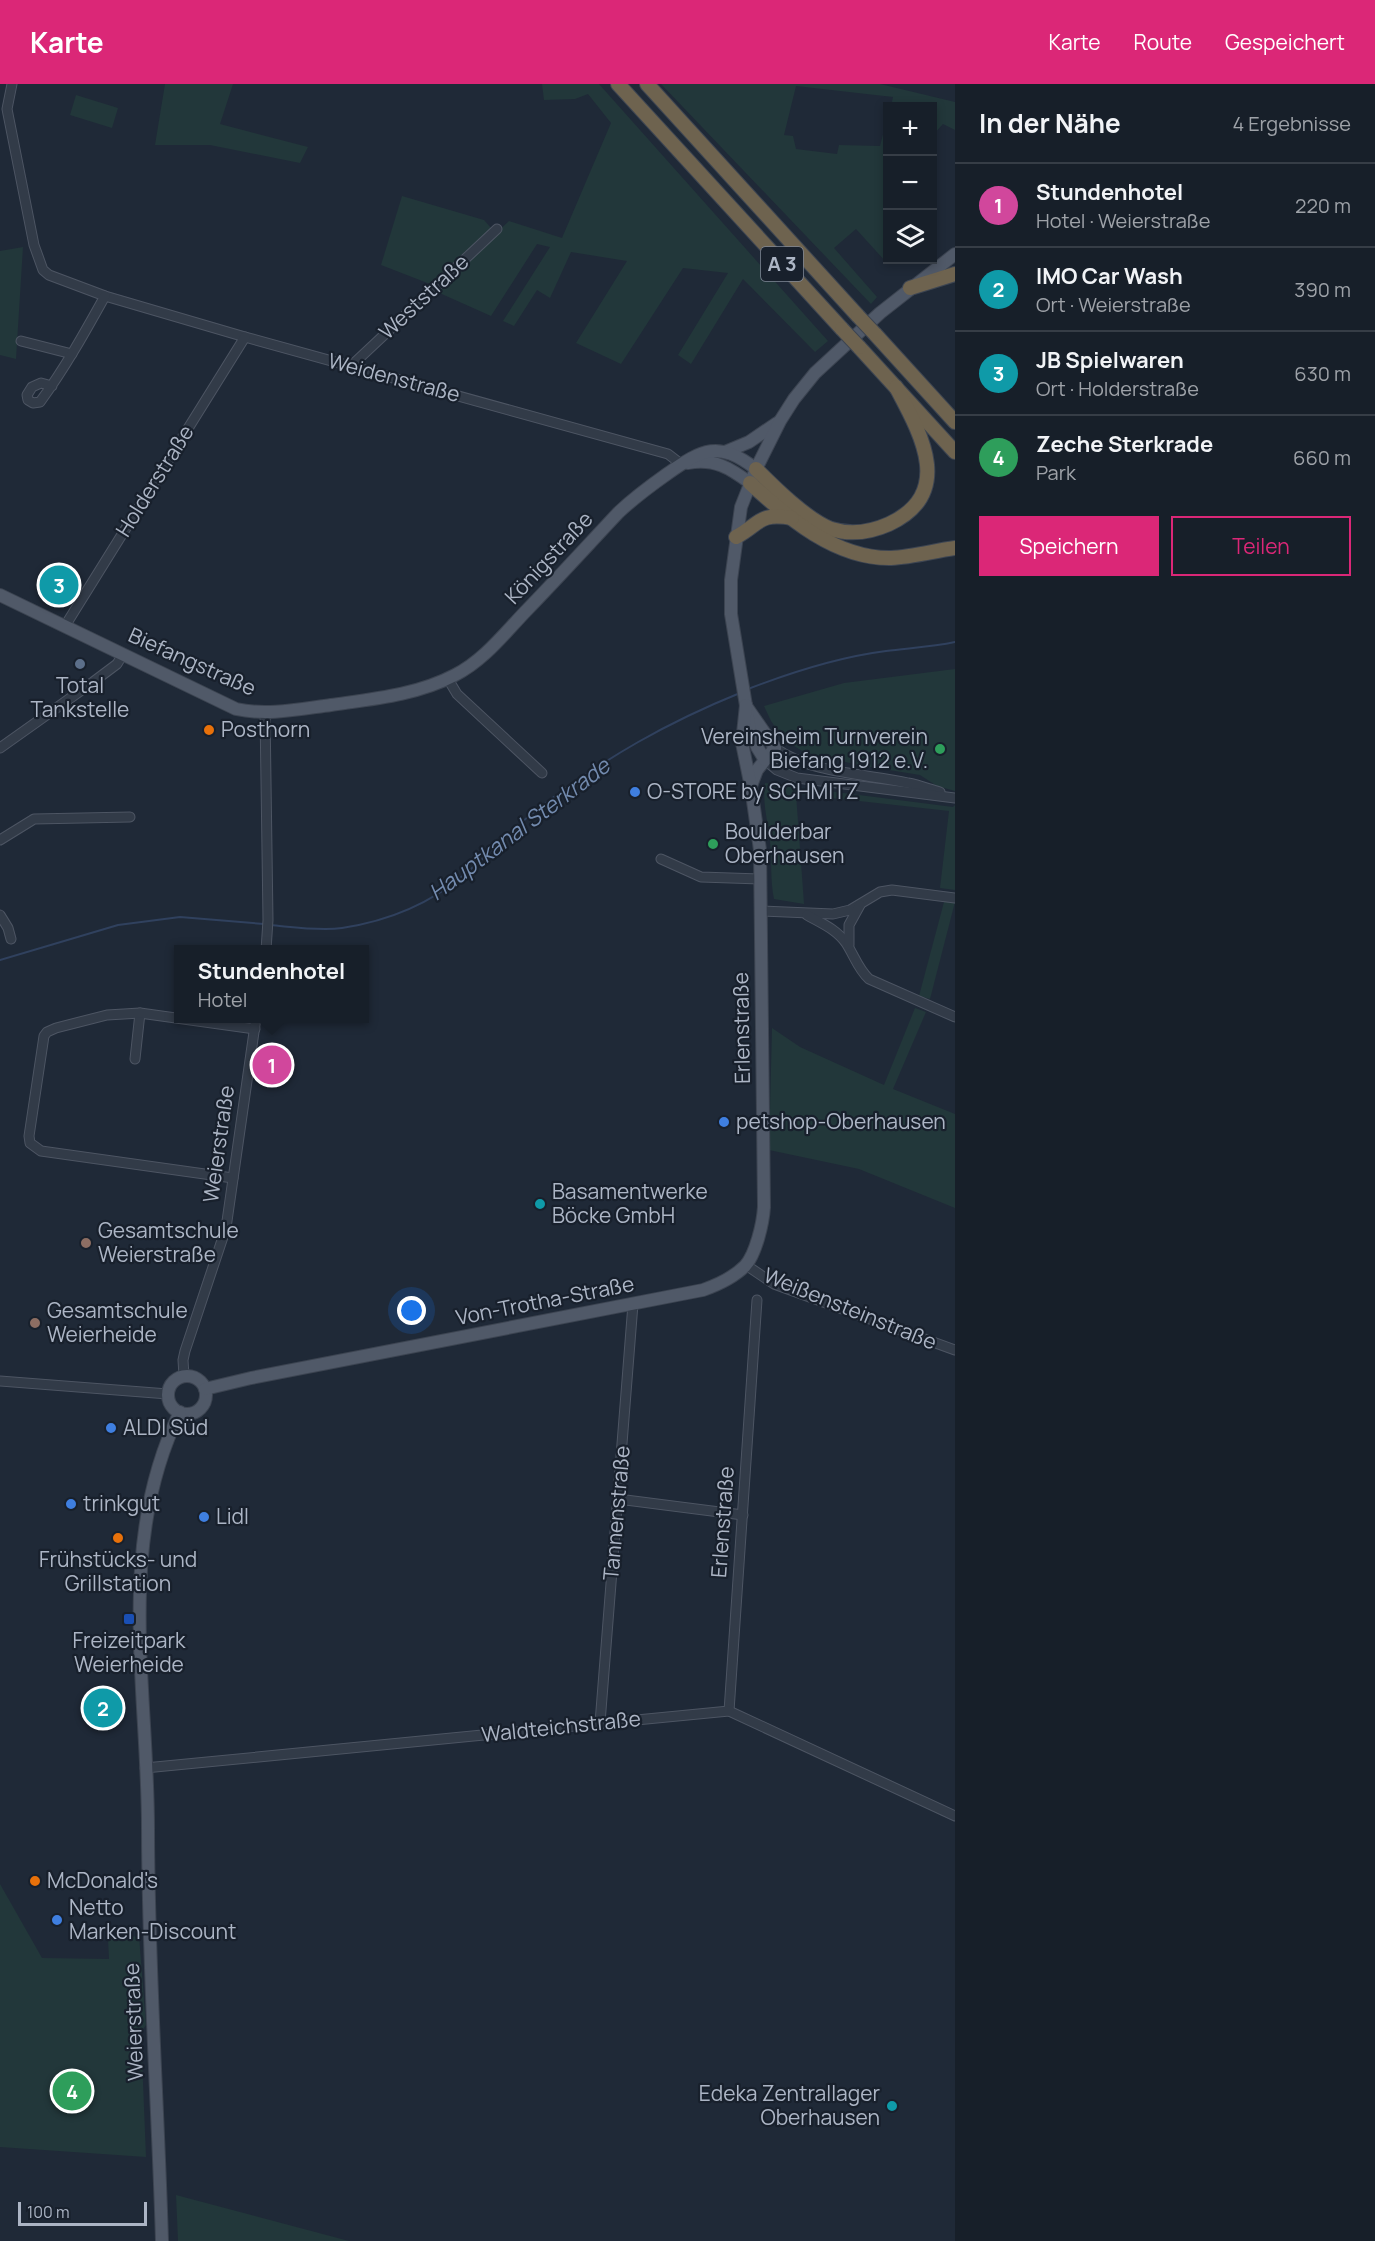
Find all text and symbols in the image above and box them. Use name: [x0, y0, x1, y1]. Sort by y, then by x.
text: Karte: [30, 23, 104, 61]
text: Karte: [1049, 28, 1101, 56]
text: Route: [1134, 28, 1192, 56]
text: Gespeichert: [1225, 28, 1345, 56]
map controls: [883, 102, 937, 264]
button: +: [883, 102, 937, 156]
text: In der Nähe: [979, 105, 1121, 141]
text: 4 Ergebnisse: [1232, 110, 1351, 137]
button: −: [883, 156, 937, 210]
text: Stundenhotel: [1036, 177, 1183, 207]
text: 1: [994, 192, 1003, 219]
text: 220 m: [1295, 192, 1351, 219]
text: Hotel · Weierstraße: [1036, 207, 1210, 234]
button: layers: [883, 210, 937, 264]
street label: Weststraße: [372, 247, 474, 345]
road number: A 3: [761, 247, 803, 281]
text: IMO Car Wash: [1036, 261, 1183, 291]
text: 2: [993, 276, 1004, 303]
text: 390 m: [1294, 276, 1351, 303]
text: Ort · Weierstraße: [1036, 291, 1191, 318]
text: JB Spielwaren: [1036, 345, 1184, 375]
street label: Weidenstraße: [325, 346, 463, 408]
text: 3: [993, 360, 1004, 387]
text: 630 m: [1294, 360, 1351, 387]
text: Ort · Holderstraße: [1036, 375, 1199, 402]
street label: Holderstraße: [109, 419, 200, 542]
text: Zeche Sterkrade: [1036, 429, 1213, 459]
text: 4: [992, 444, 1005, 471]
text: 660 m: [1293, 444, 1351, 471]
text: Park: [1036, 459, 1076, 486]
street label: Königstraße: [498, 505, 598, 610]
button: Speichern: [979, 516, 1159, 576]
button: Teilen: [1171, 516, 1351, 576]
pin: 3: [40, 562, 78, 608]
street label: Biefangstraße: [124, 620, 261, 702]
marker: Total Tankstelle: [73, 657, 87, 671]
place label: Total Tankstelle: [31, 671, 129, 723]
place label: Posthorn: [221, 715, 310, 743]
place label: Vereinsheim Turnverein Biefang 1912 e.V.: [701, 722, 928, 774]
marker: Posthorn: [202, 723, 216, 737]
marker: Vereinsheim Turnverein Biefang 1912 e.V.: [933, 742, 947, 756]
water label: Hauptkanal Sterkrade: [422, 750, 617, 907]
place label: O-STORE by SCHMITZ: [647, 777, 859, 805]
marker: O-STORE by SCHMITZ: [628, 785, 642, 799]
place label: Boulderbar Oberhausen: [725, 817, 845, 869]
marker: Boulderbar Oberhausen: [706, 837, 720, 851]
popup: [174, 945, 369, 1023]
text: Stundenhotel: [198, 956, 345, 986]
street label: Erlenstraße: [726, 972, 756, 1084]
text: Hotel: [198, 986, 247, 1013]
pin: 1: [252, 1042, 292, 1088]
street label: Weierstraße: [196, 1083, 240, 1204]
place label: petshop-Oberhausen: [736, 1107, 946, 1135]
marker: petshop-Oberhausen: [717, 1115, 731, 1129]
place label: Basamentwerke Böcke GmbH: [552, 1177, 708, 1229]
marker: Basamentwerke Böcke GmbH: [533, 1197, 547, 1211]
place label: Gesamtschule Weierstraße: [98, 1216, 239, 1268]
marker: Gesamtschule Weierstraße: [79, 1236, 93, 1250]
street label: Weißensteinstraße: [760, 1261, 941, 1356]
street label: Von-Trotha-Straße: [453, 1269, 636, 1331]
place label: Gesamtschule Weierheide: [47, 1296, 188, 1348]
your location: [397, 1296, 426, 1325]
marker: Gesamtschule Weierheide: [28, 1316, 42, 1330]
place label: ALDI Süd: [123, 1413, 208, 1441]
marker: ALDI Süd: [104, 1421, 118, 1435]
street label: Tannenstraße: [596, 1444, 636, 1581]
street label: Erlenstraße: [704, 1465, 740, 1579]
place label: trinkgut: [83, 1489, 160, 1517]
marker: trinkgut: [64, 1497, 78, 1511]
place label: Lidl: [216, 1502, 249, 1530]
marker: Lidl: [197, 1510, 211, 1524]
marker: Frühstücks- und Grillstation: [111, 1531, 125, 1545]
place label: Frühstücks- und Grillstation: [39, 1545, 197, 1597]
marker: Freizeitpark Weierheide: [122, 1612, 136, 1626]
place label: Freizeitpark Weierheide: [72, 1626, 186, 1678]
pin: 2: [84, 1686, 122, 1730]
street label: Waldteichstraße: [480, 1704, 642, 1748]
place label: McDonald's: [47, 1866, 158, 1894]
marker: McDonald's: [28, 1874, 42, 1888]
place label: Netto Marken-Discount: [69, 1893, 236, 1945]
marker: Netto Marken-Discount: [50, 1913, 64, 1927]
street label: Weierstraße: [117, 1963, 149, 2082]
pin: 4: [52, 2068, 92, 2114]
place label: Edeka Zentrallager Oberhausen: [699, 2079, 880, 2131]
marker: Edeka Zentrallager Oberhausen: [885, 2099, 899, 2113]
scale bar: [18, 2199, 147, 2226]
text: 100 m: [27, 2201, 70, 2223]

